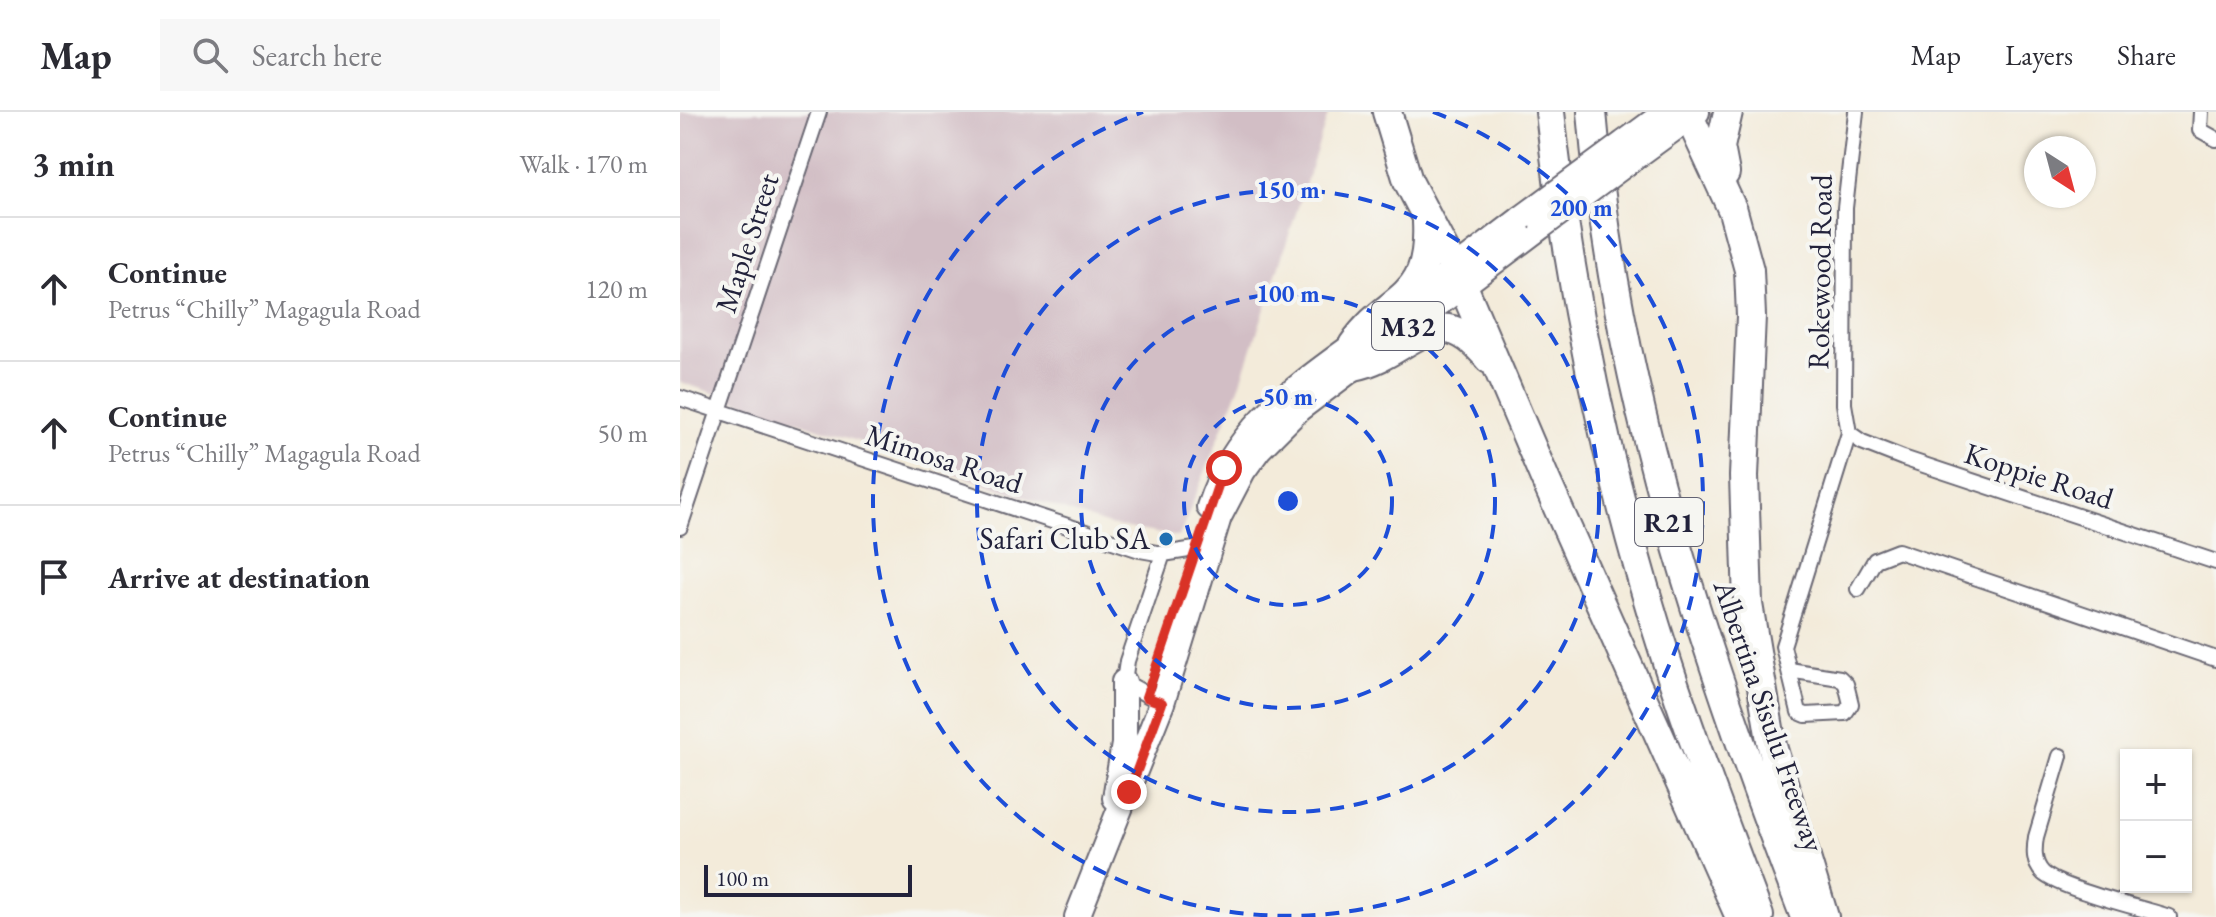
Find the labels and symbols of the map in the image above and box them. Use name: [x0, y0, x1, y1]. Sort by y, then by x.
north arrow: [2024, 136, 2096, 208]
street label: Maple Street: [706, 168, 788, 318]
street label: Rokewood Road: [1798, 173, 1841, 370]
text: 150 m: [1256, 174, 1320, 205]
text: 200 m: [1549, 192, 1613, 223]
text: 100 m: [1256, 278, 1320, 309]
road number: M32: [1372, 302, 1444, 350]
text: 50 m: [1263, 381, 1313, 412]
street label: Mimosa Road: [861, 415, 1028, 503]
street label: Koppie Road: [1960, 433, 2119, 518]
route start: [1206, 450, 1242, 486]
centre of rings: [1274, 487, 1302, 515]
road number: R21: [1635, 498, 1703, 546]
place label: Safari Club SA: [979, 519, 1150, 558]
marker: Safari Club SA: [1157, 530, 1175, 548]
street label: Albertina Sisulu Freeway: [1704, 574, 1835, 858]
route end: [1111, 774, 1147, 810]
scale bar: [704, 861, 912, 897]

